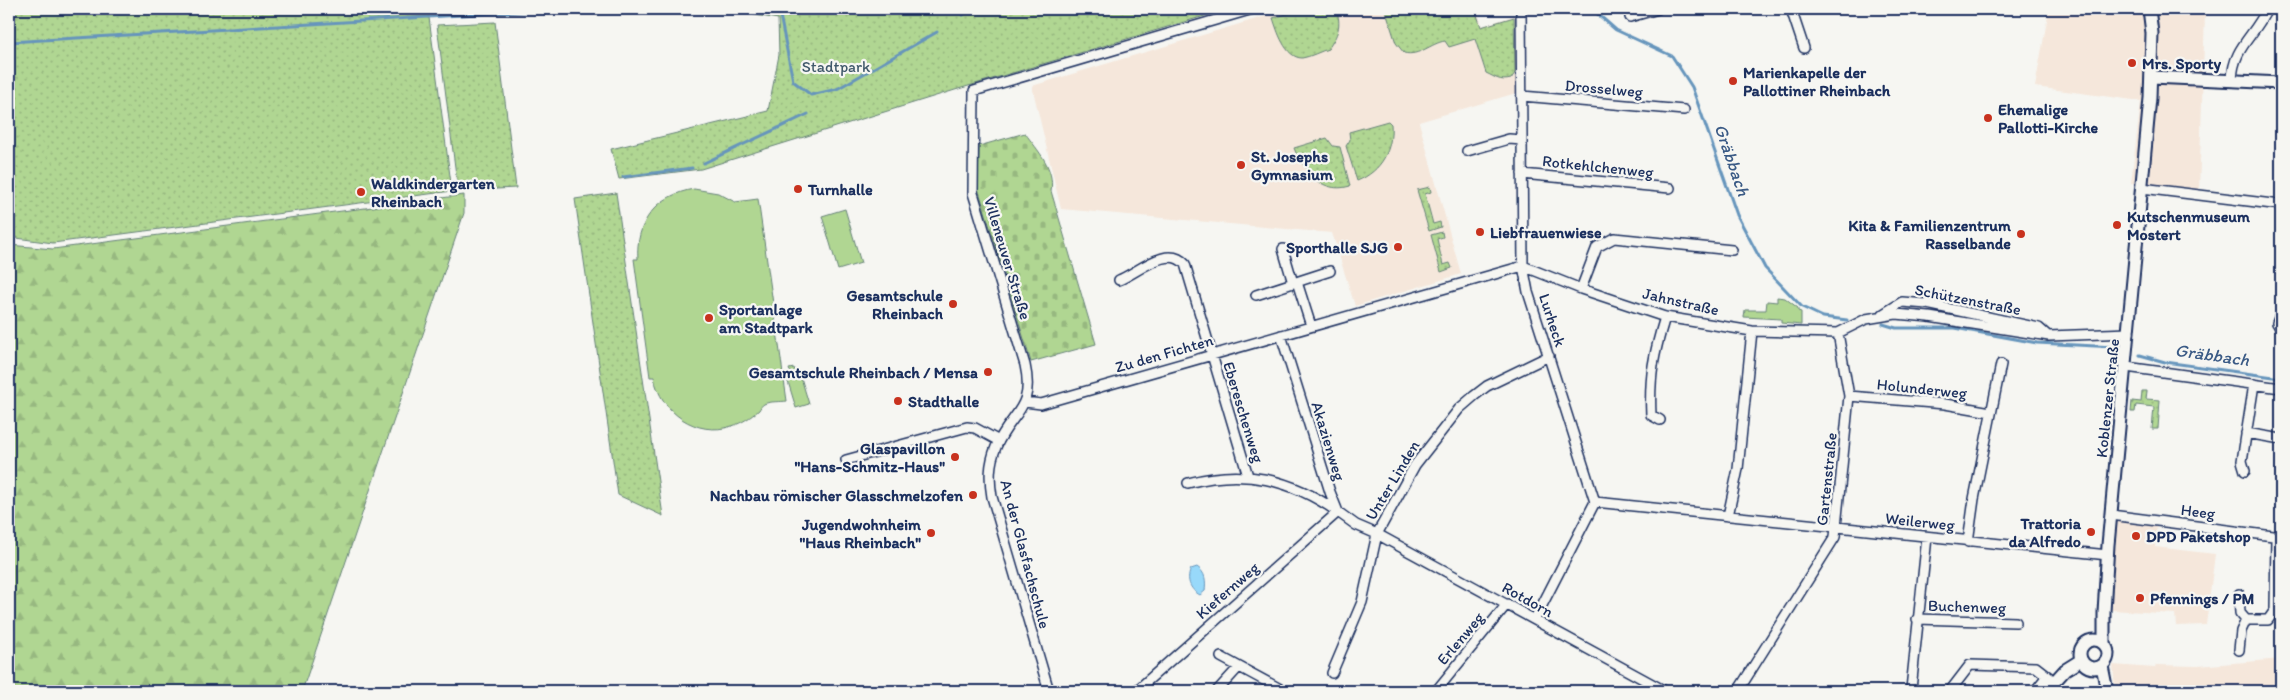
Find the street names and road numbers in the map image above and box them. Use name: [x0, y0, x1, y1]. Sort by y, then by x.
street label: Drosselweg: [1564, 76, 1645, 101]
street label: Rotkehlchenweg: [1541, 151, 1655, 182]
street label: Villeneuver Straße: [980, 194, 1035, 322]
street label: Schützenstraße: [1913, 280, 2023, 319]
street label: Jahnstraße: [1641, 284, 1721, 320]
street label: Lurheck: [1535, 291, 1570, 350]
street label: Zu den Fichten: [1113, 330, 1215, 377]
street label: Koblenzer Straße: [2092, 338, 2123, 459]
street label: Ebereschenweg: [1219, 359, 1268, 466]
street label: Holunderweg: [1876, 374, 1969, 403]
street label: Akazienweg: [1307, 399, 1350, 484]
street label: Gartenstraße: [1812, 432, 1841, 527]
street label: Unter Linden: [1361, 437, 1424, 524]
street label: An der Glasfachschule: [996, 478, 1055, 631]
street label: Heeg: [2180, 500, 2217, 523]
street label: Weilerweg: [1884, 508, 1956, 535]
street label: Kiefernweg: [1192, 557, 1263, 623]
street label: Rotdorn: [1499, 578, 1557, 621]
street label: Buchenweg: [1928, 596, 2007, 617]
street label: Erlenweg: [1433, 607, 1488, 669]

